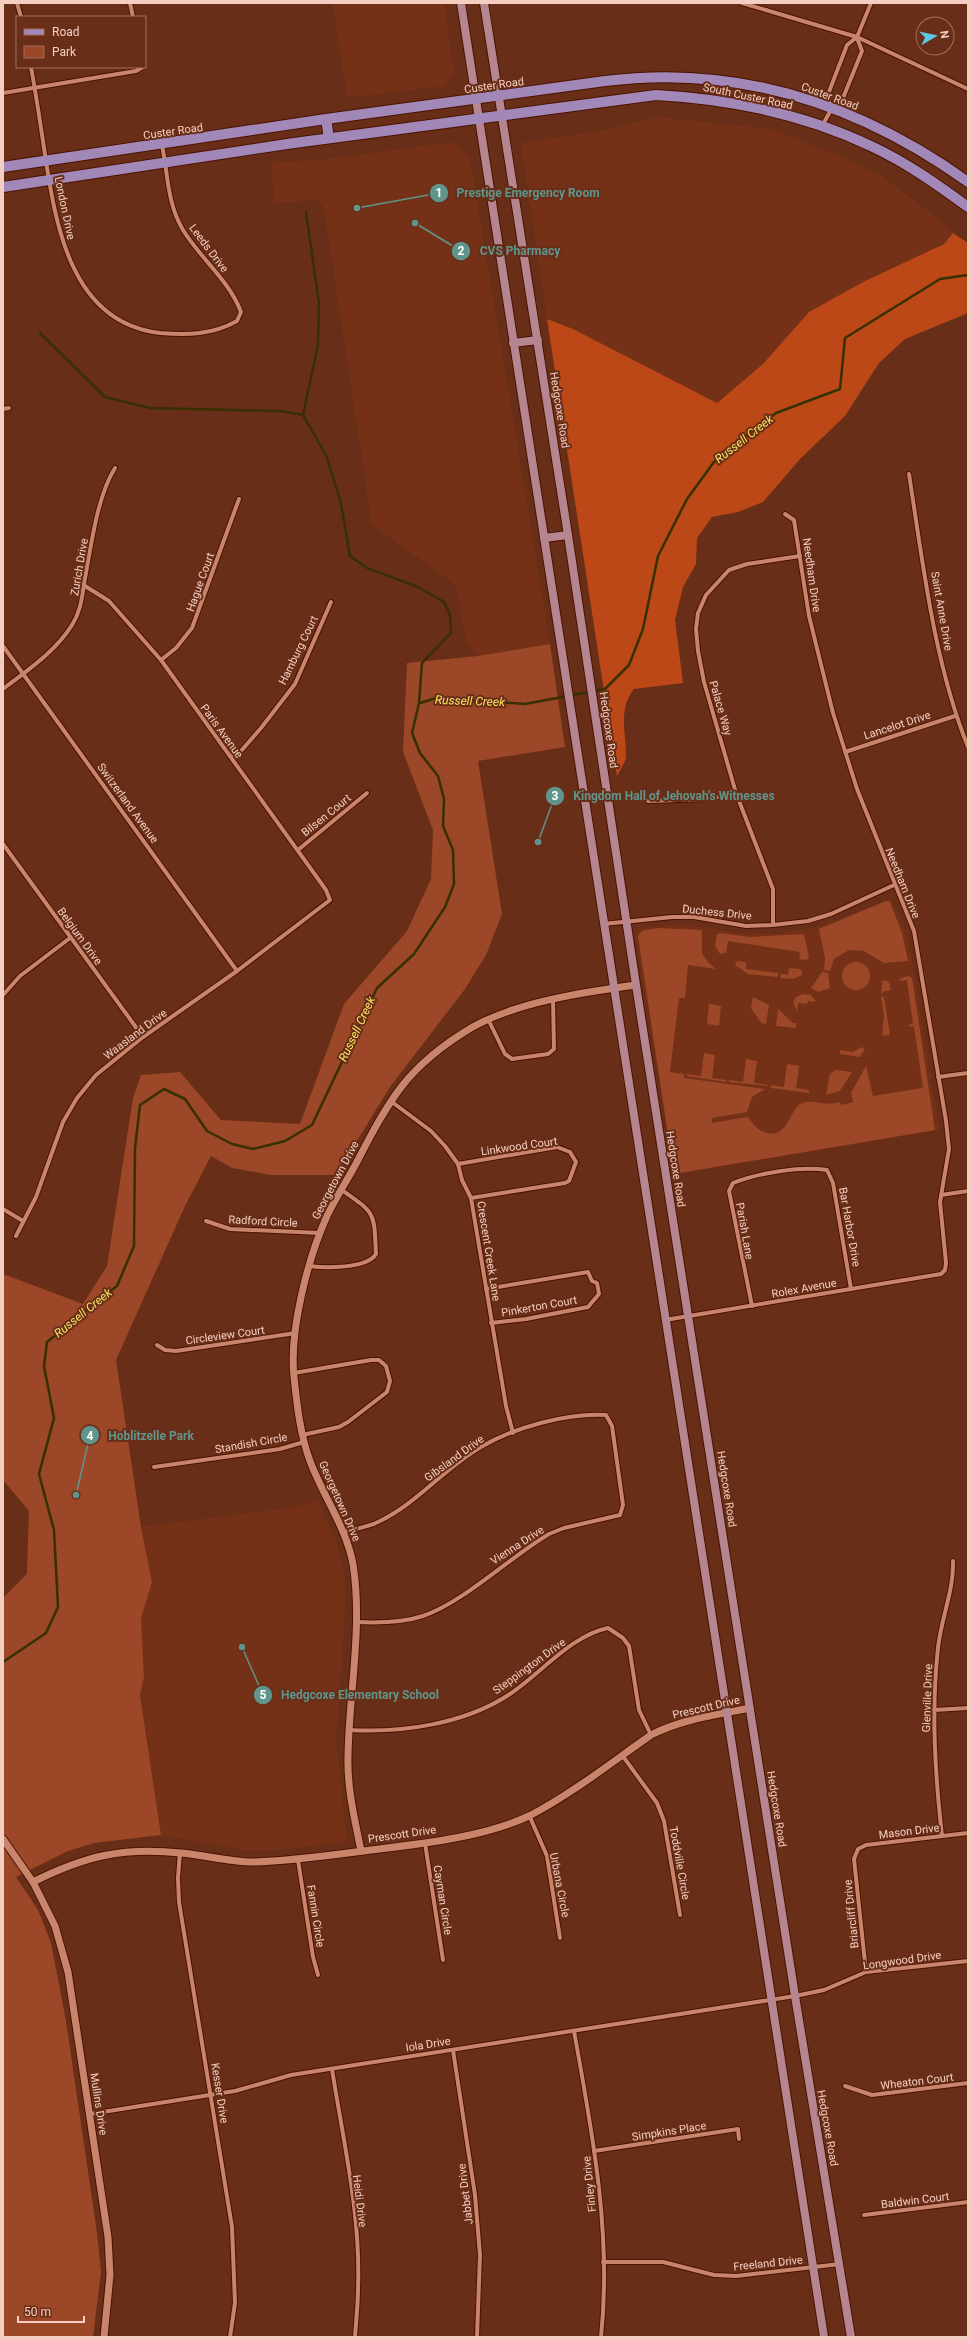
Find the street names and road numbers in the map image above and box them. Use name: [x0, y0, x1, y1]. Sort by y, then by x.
street label: Custer Road: [463, 75, 525, 96]
street label: Custer Road: [799, 80, 860, 113]
street label: South Custer Road: [702, 81, 794, 112]
street label: Custer Road: [142, 121, 204, 142]
street label: London Drive: [51, 175, 78, 241]
street label: Leeds Drive: [186, 222, 231, 275]
street label: Hedgcoxe Road: [547, 371, 572, 449]
street label: Zurich Drive: [68, 537, 91, 597]
street label: Needham Drive: [800, 537, 823, 613]
street label: Hague Court: [184, 551, 217, 613]
street label: Saint Anne Drive: [928, 570, 955, 652]
street label: Hamburg Court: [276, 613, 321, 687]
street label: Palace Way: [706, 679, 735, 738]
street label: Hedgcoxe Road: [597, 691, 620, 769]
street label: Paris Avenue: [198, 702, 246, 761]
street label: Lancelot Drive: [862, 708, 932, 742]
street label: Switzerland Avenue: [94, 761, 161, 846]
street label: Bilsen Court: [299, 791, 354, 839]
street label: Needham Drive: [882, 846, 923, 920]
street label: Duchess Drive: [682, 902, 752, 923]
street label: Belgium Drive: [55, 905, 105, 967]
street label: Waasland Drive: [101, 1006, 170, 1062]
street label: Hedgcoxe Road: [663, 1130, 688, 1208]
street label: Linkwood Court: [480, 1135, 559, 1158]
street label: Georgetown Drive: [309, 1139, 362, 1222]
street label: Bar Harbor Drive: [836, 1186, 863, 1268]
street label: Crescent Creek Lane: [474, 1200, 503, 1302]
street label: Parish Lane: [733, 1202, 756, 1261]
street label: Radford Circle: [228, 1213, 298, 1230]
street label: Rolex Avenue: [771, 1276, 838, 1301]
street label: Pinkerton Court: [500, 1293, 578, 1320]
street label: Circleview Court: [185, 1323, 266, 1347]
street label: Standish Circle: [214, 1431, 288, 1456]
street label: Gibsland Drive: [422, 1432, 487, 1484]
street label: Hedgcoxe Road: [714, 1450, 739, 1528]
street label: Georgetown Drive: [316, 1459, 363, 1544]
street label: Vienna Drive: [488, 1523, 547, 1568]
street label: Steppington Drive: [490, 1636, 568, 1697]
street label: Glenville Drive: [920, 1663, 935, 1733]
street label: Prescott Drive: [671, 1693, 741, 1722]
street label: Hedgcoxe Road: [764, 1770, 789, 1848]
street label: Mason Drive: [878, 1821, 940, 1842]
street label: Prescott Drive: [367, 1823, 437, 1846]
street label: Toddville Circle: [667, 1825, 692, 1901]
street label: Urbana Circle: [547, 1852, 572, 1919]
street label: Cayman Circle: [431, 1864, 454, 1936]
street label: Briarcliff Drive: [841, 1879, 862, 1949]
street label: Fannin Circle: [304, 1884, 327, 1948]
street label: Longwood Drive: [862, 1949, 942, 1972]
street label: Iola Drive: [405, 2035, 452, 2054]
street label: Kesser Drive: [208, 2062, 231, 2124]
street label: Wheaton Court: [880, 2071, 955, 2092]
street label: Mullins Drive: [87, 2072, 110, 2136]
street label: Hedgcoxe Road: [814, 2089, 841, 2167]
street label: Simpkins Place: [631, 2119, 707, 2144]
street label: Finley Drive: [580, 2155, 599, 2212]
street label: Jabbet Drive: [455, 2163, 476, 2225]
street label: Heidi Drive: [350, 2174, 369, 2228]
street label: Baldwin Court: [880, 2190, 950, 2211]
street label: Freeland Drive: [733, 2253, 804, 2274]

